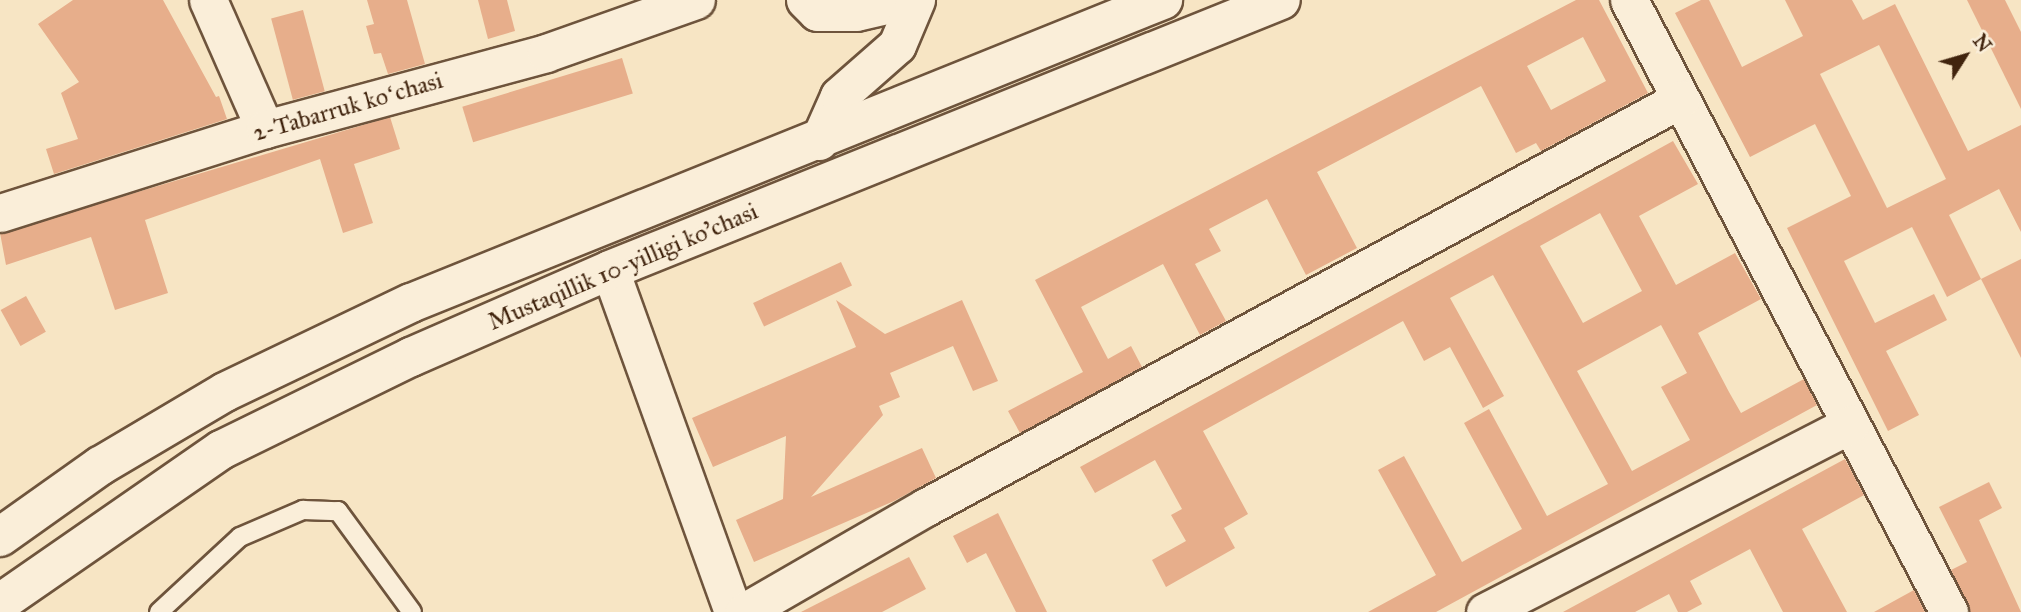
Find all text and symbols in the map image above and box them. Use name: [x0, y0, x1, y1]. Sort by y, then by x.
north arrow: [1930, 21, 2000, 91]
text: N: [1968, 30, 1996, 56]
street label: 2-Tabarruk koʻchasi: [250, 66, 446, 148]
street label: Mustaqillik 10-yilligi ko'chasi: [484, 197, 762, 337]

